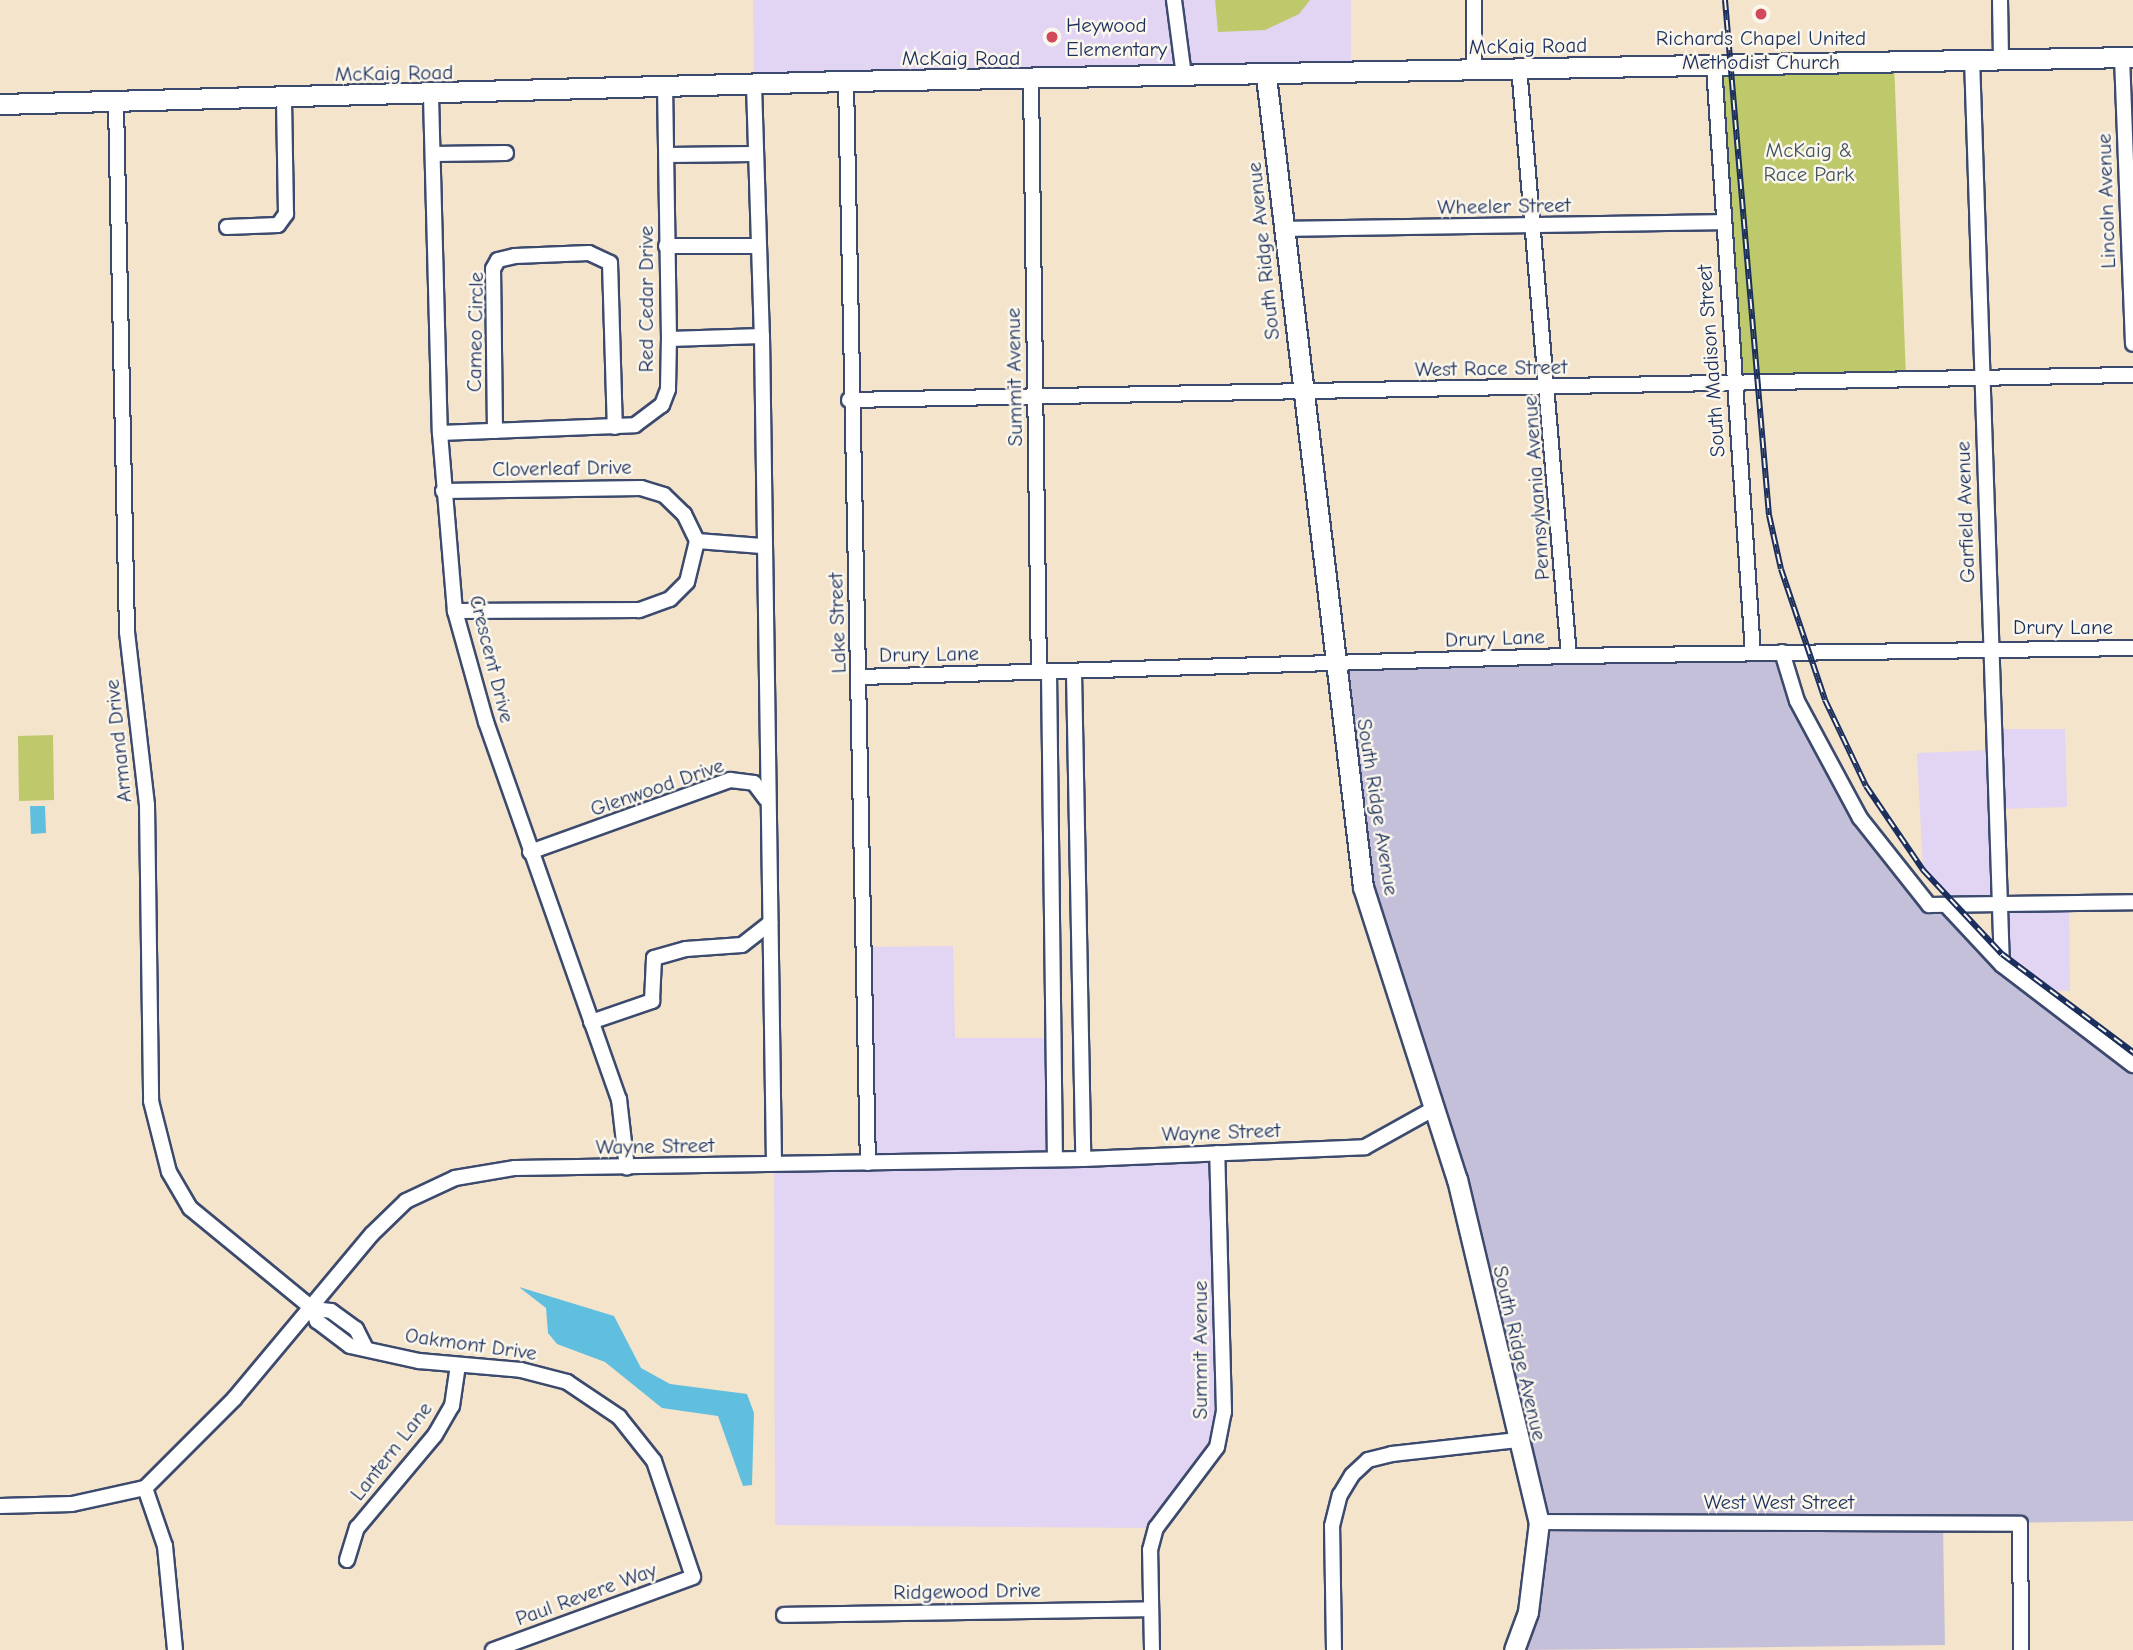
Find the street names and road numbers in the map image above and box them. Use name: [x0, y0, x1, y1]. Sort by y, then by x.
street label: McKaig Road: [1469, 32, 1587, 60]
street label: McKaig Road: [902, 45, 1020, 71]
street label: McKaig Road: [335, 59, 453, 87]
street label: Lincoln Avenue: [2091, 133, 2121, 269]
street label: South Ridge Avenue: [1241, 161, 1285, 341]
street label: Wheeler Street: [1437, 192, 1571, 220]
street label: Red Cedar Drive: [633, 226, 659, 372]
street label: South Madison Street: [1692, 264, 1730, 458]
street label: Cameo Circle: [461, 272, 489, 392]
street label: Summit Avenue: [1000, 307, 1028, 447]
street label: West Race Street: [1415, 354, 1567, 382]
street label: Pennsylvania Avenue: [1517, 395, 1555, 581]
street label: Garfield Avenue: [1950, 441, 1980, 583]
street label: Cloverleaf Drive: [492, 454, 632, 482]
street label: Lake Street: [823, 572, 851, 674]
street label: Crescent Drive: [464, 593, 520, 725]
street label: Drury Lane: [2013, 614, 2113, 640]
street label: Drury Lane: [1445, 624, 1545, 652]
street label: Drury Lane: [879, 641, 979, 667]
street label: Armand Drive: [99, 678, 137, 804]
street label: South Ridge Avenue: [1352, 717, 1404, 897]
street label: Glenwood Drive: [587, 752, 727, 822]
street label: Wayne Street: [1161, 1117, 1281, 1147]
street label: Wayne Street: [595, 1132, 715, 1160]
street label: South Ridge Avenue: [1488, 1263, 1552, 1443]
street label: Summit Avenue: [1187, 1281, 1213, 1419]
street label: Oakmont Drive: [403, 1322, 539, 1366]
street label: Lantern Lane: [345, 1397, 437, 1505]
street label: West West Street: [1704, 1489, 1854, 1515]
street label: Paul Revere Way: [512, 1557, 660, 1631]
street label: Ridgewood Drive: [893, 1577, 1041, 1605]

